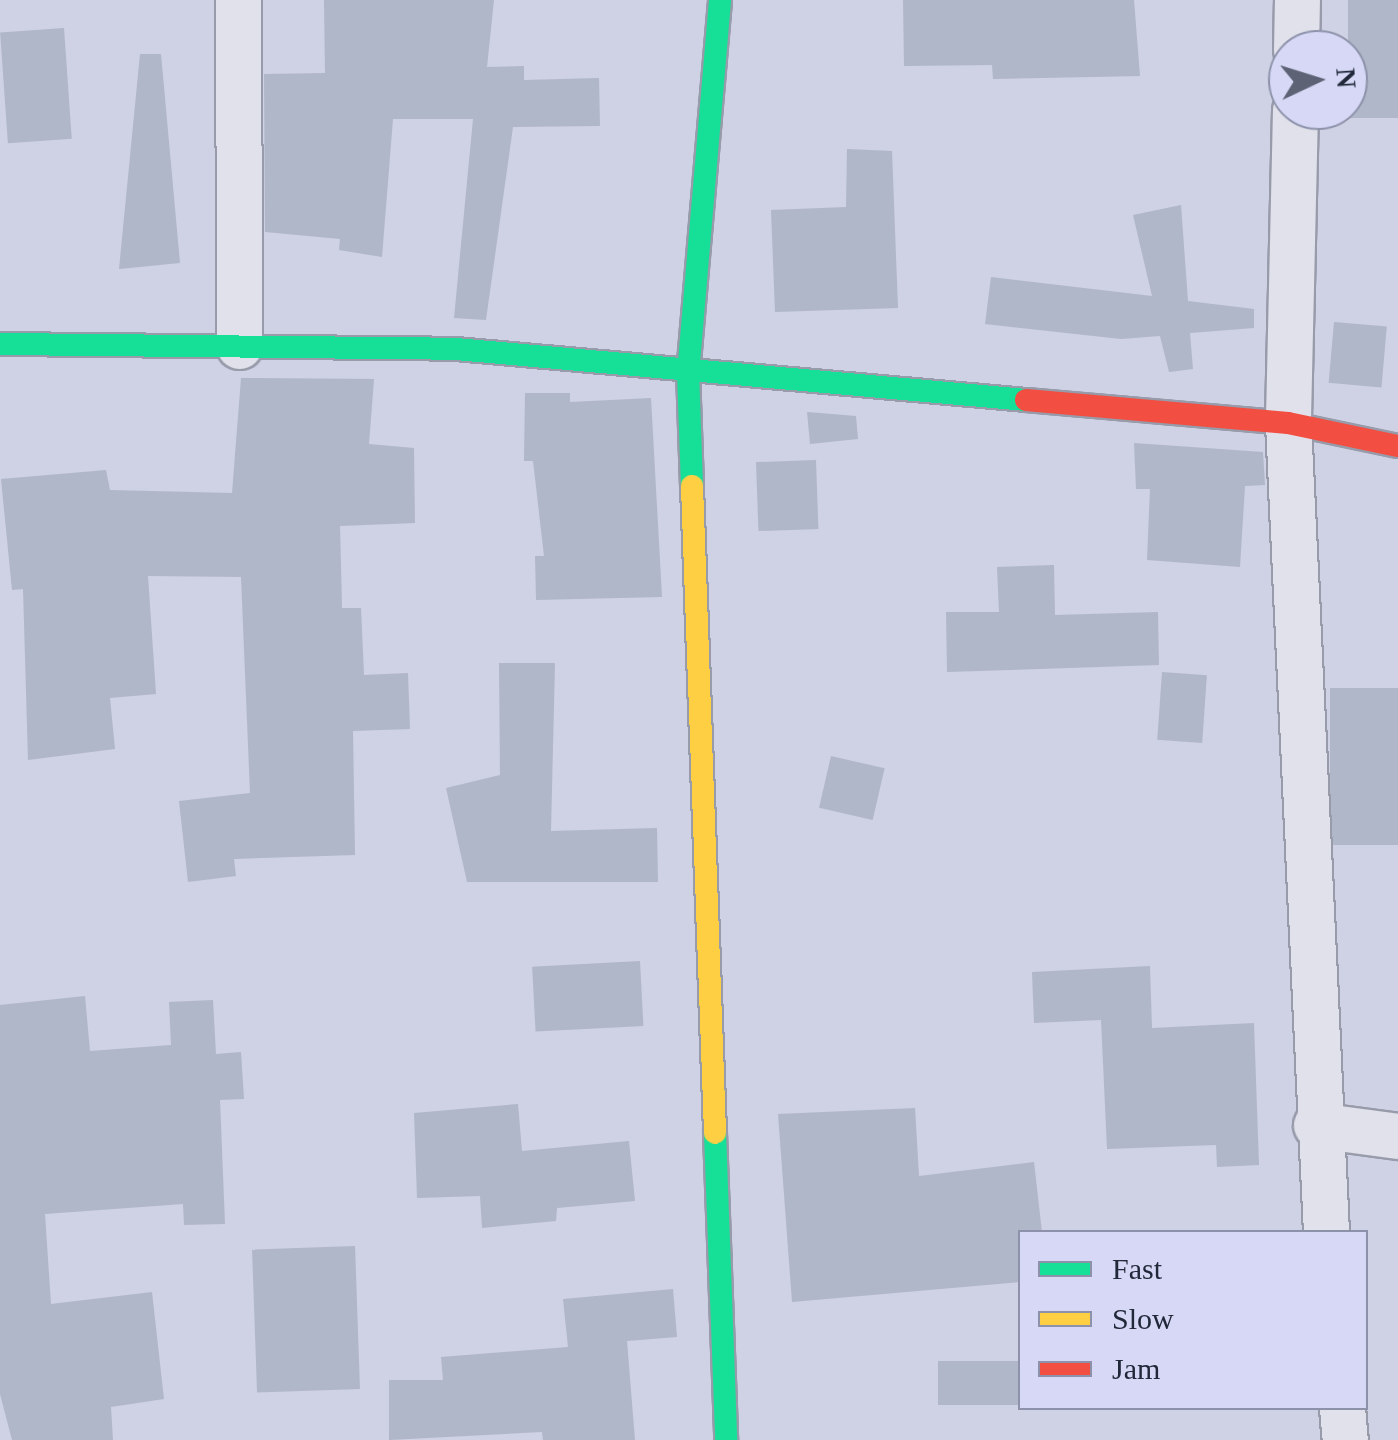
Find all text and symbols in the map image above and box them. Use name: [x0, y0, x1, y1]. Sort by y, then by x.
north arrow: [1268, 30, 1368, 130]
text: N: [1330, 67, 1363, 89]
legend: [1018, 1230, 1368, 1410]
text: Fast: [1112, 1252, 1162, 1285]
text: Slow: [1112, 1302, 1174, 1335]
text: Jam: [1112, 1352, 1160, 1385]

